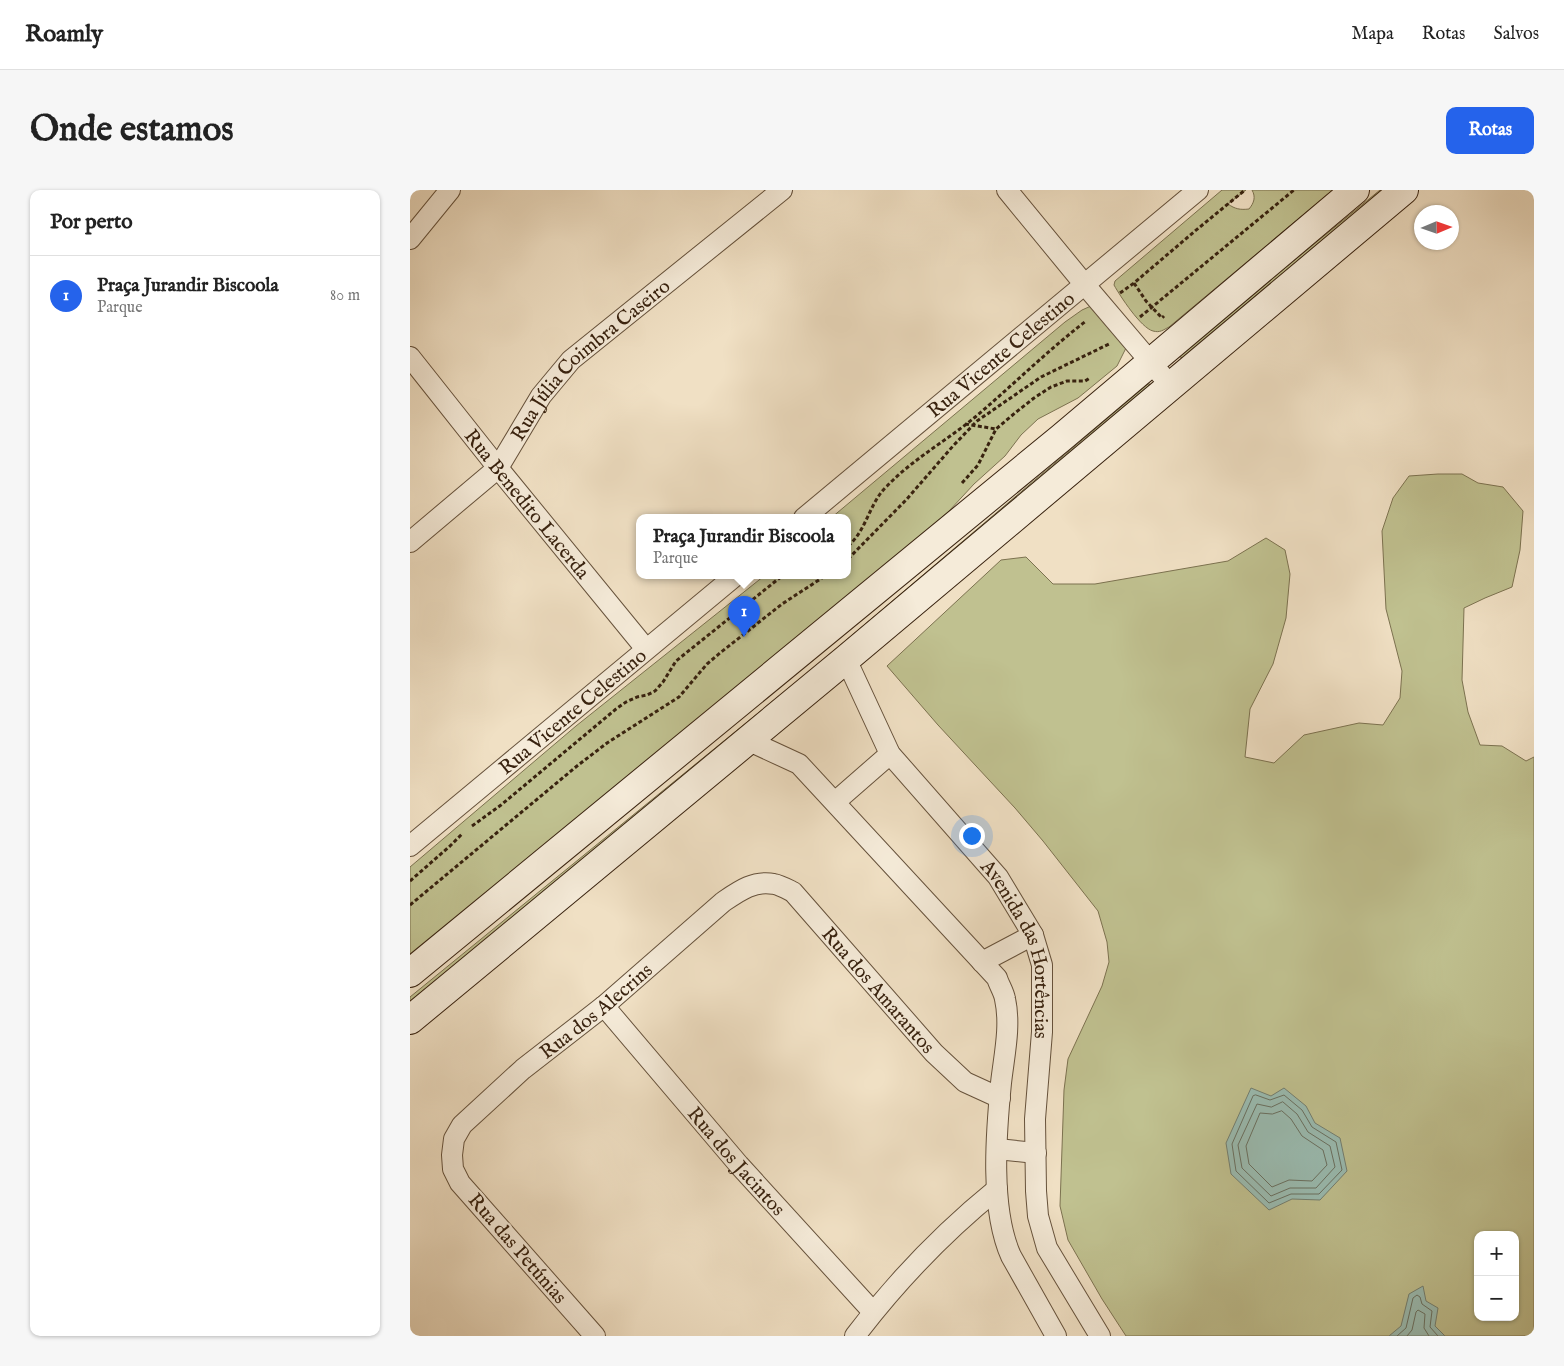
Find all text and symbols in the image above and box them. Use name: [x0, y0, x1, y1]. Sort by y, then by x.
text: Roamly: [25, 19, 103, 50]
text: Mapa: [1352, 23, 1394, 46]
text: Rotas: [1422, 23, 1465, 46]
text: Salvos: [1493, 23, 1539, 46]
button: Rotas: [1446, 107, 1534, 154]
text: Onde estamos: [30, 108, 234, 153]
north arrow: [1414, 205, 1459, 250]
text: Por perto: [50, 209, 132, 236]
text: Praça Jurandir Biscoola: [97, 274, 279, 298]
street label: Rua Júlia Coimbra Caseiro: [506, 274, 676, 446]
text: 1: [63, 286, 69, 306]
text: 80 m: [330, 286, 360, 306]
street label: Rua Vicente Celestino: [923, 287, 1081, 424]
text: Parque: [97, 298, 143, 318]
street label: Rua Benedito Lacerda: [458, 425, 595, 585]
popup: [636, 514, 851, 579]
text: Praça Jurandir Biscoola: [653, 525, 834, 549]
text: Parque: [653, 549, 698, 569]
pin: 1: [728, 596, 760, 637]
street label: Rua Vicente Celestino: [494, 644, 652, 781]
your location: [959, 823, 985, 849]
street label: Avenida das Hortências: [974, 854, 1053, 1040]
street label: Rua dos Amarantos: [815, 922, 940, 1059]
street label: Rua dos Alecrins: [535, 958, 658, 1065]
street label: Rua dos Jacintos: [681, 1102, 790, 1222]
street label: Rua das Petúnias: [462, 1188, 572, 1309]
map controls: [1474, 1231, 1519, 1321]
button: +: [1474, 1231, 1519, 1276]
button: −: [1474, 1276, 1519, 1321]

